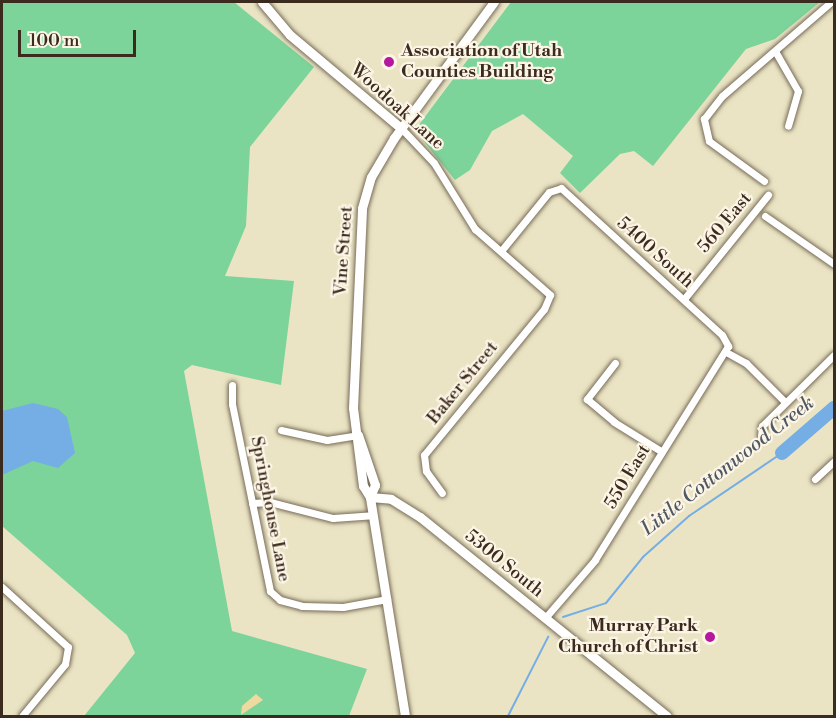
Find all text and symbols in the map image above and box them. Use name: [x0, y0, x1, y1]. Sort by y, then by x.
scale bar: [21, 18, 140, 56]
text: 100 m: [29, 29, 80, 52]
place label: Association of Utah Counties Building: [401, 41, 562, 84]
marker: Association of Utah Counties Building: [382, 55, 396, 69]
street label: Woodoak Lane: [346, 59, 448, 155]
street label: 560 East: [693, 188, 757, 258]
street label: Vine Street: [330, 205, 358, 297]
street label: 5400 South: [612, 213, 698, 293]
street label: Baker Street: [423, 337, 503, 429]
water label: Little Cottonwood Creek: [637, 391, 819, 541]
street label: Springhouse Lane: [245, 435, 295, 583]
street label: 550 East: [600, 441, 656, 513]
street label: 5300 South: [460, 526, 548, 602]
place label: Murray Park Church of Christ: [558, 616, 698, 658]
marker: Murray Park Church of Christ: [703, 630, 717, 644]

